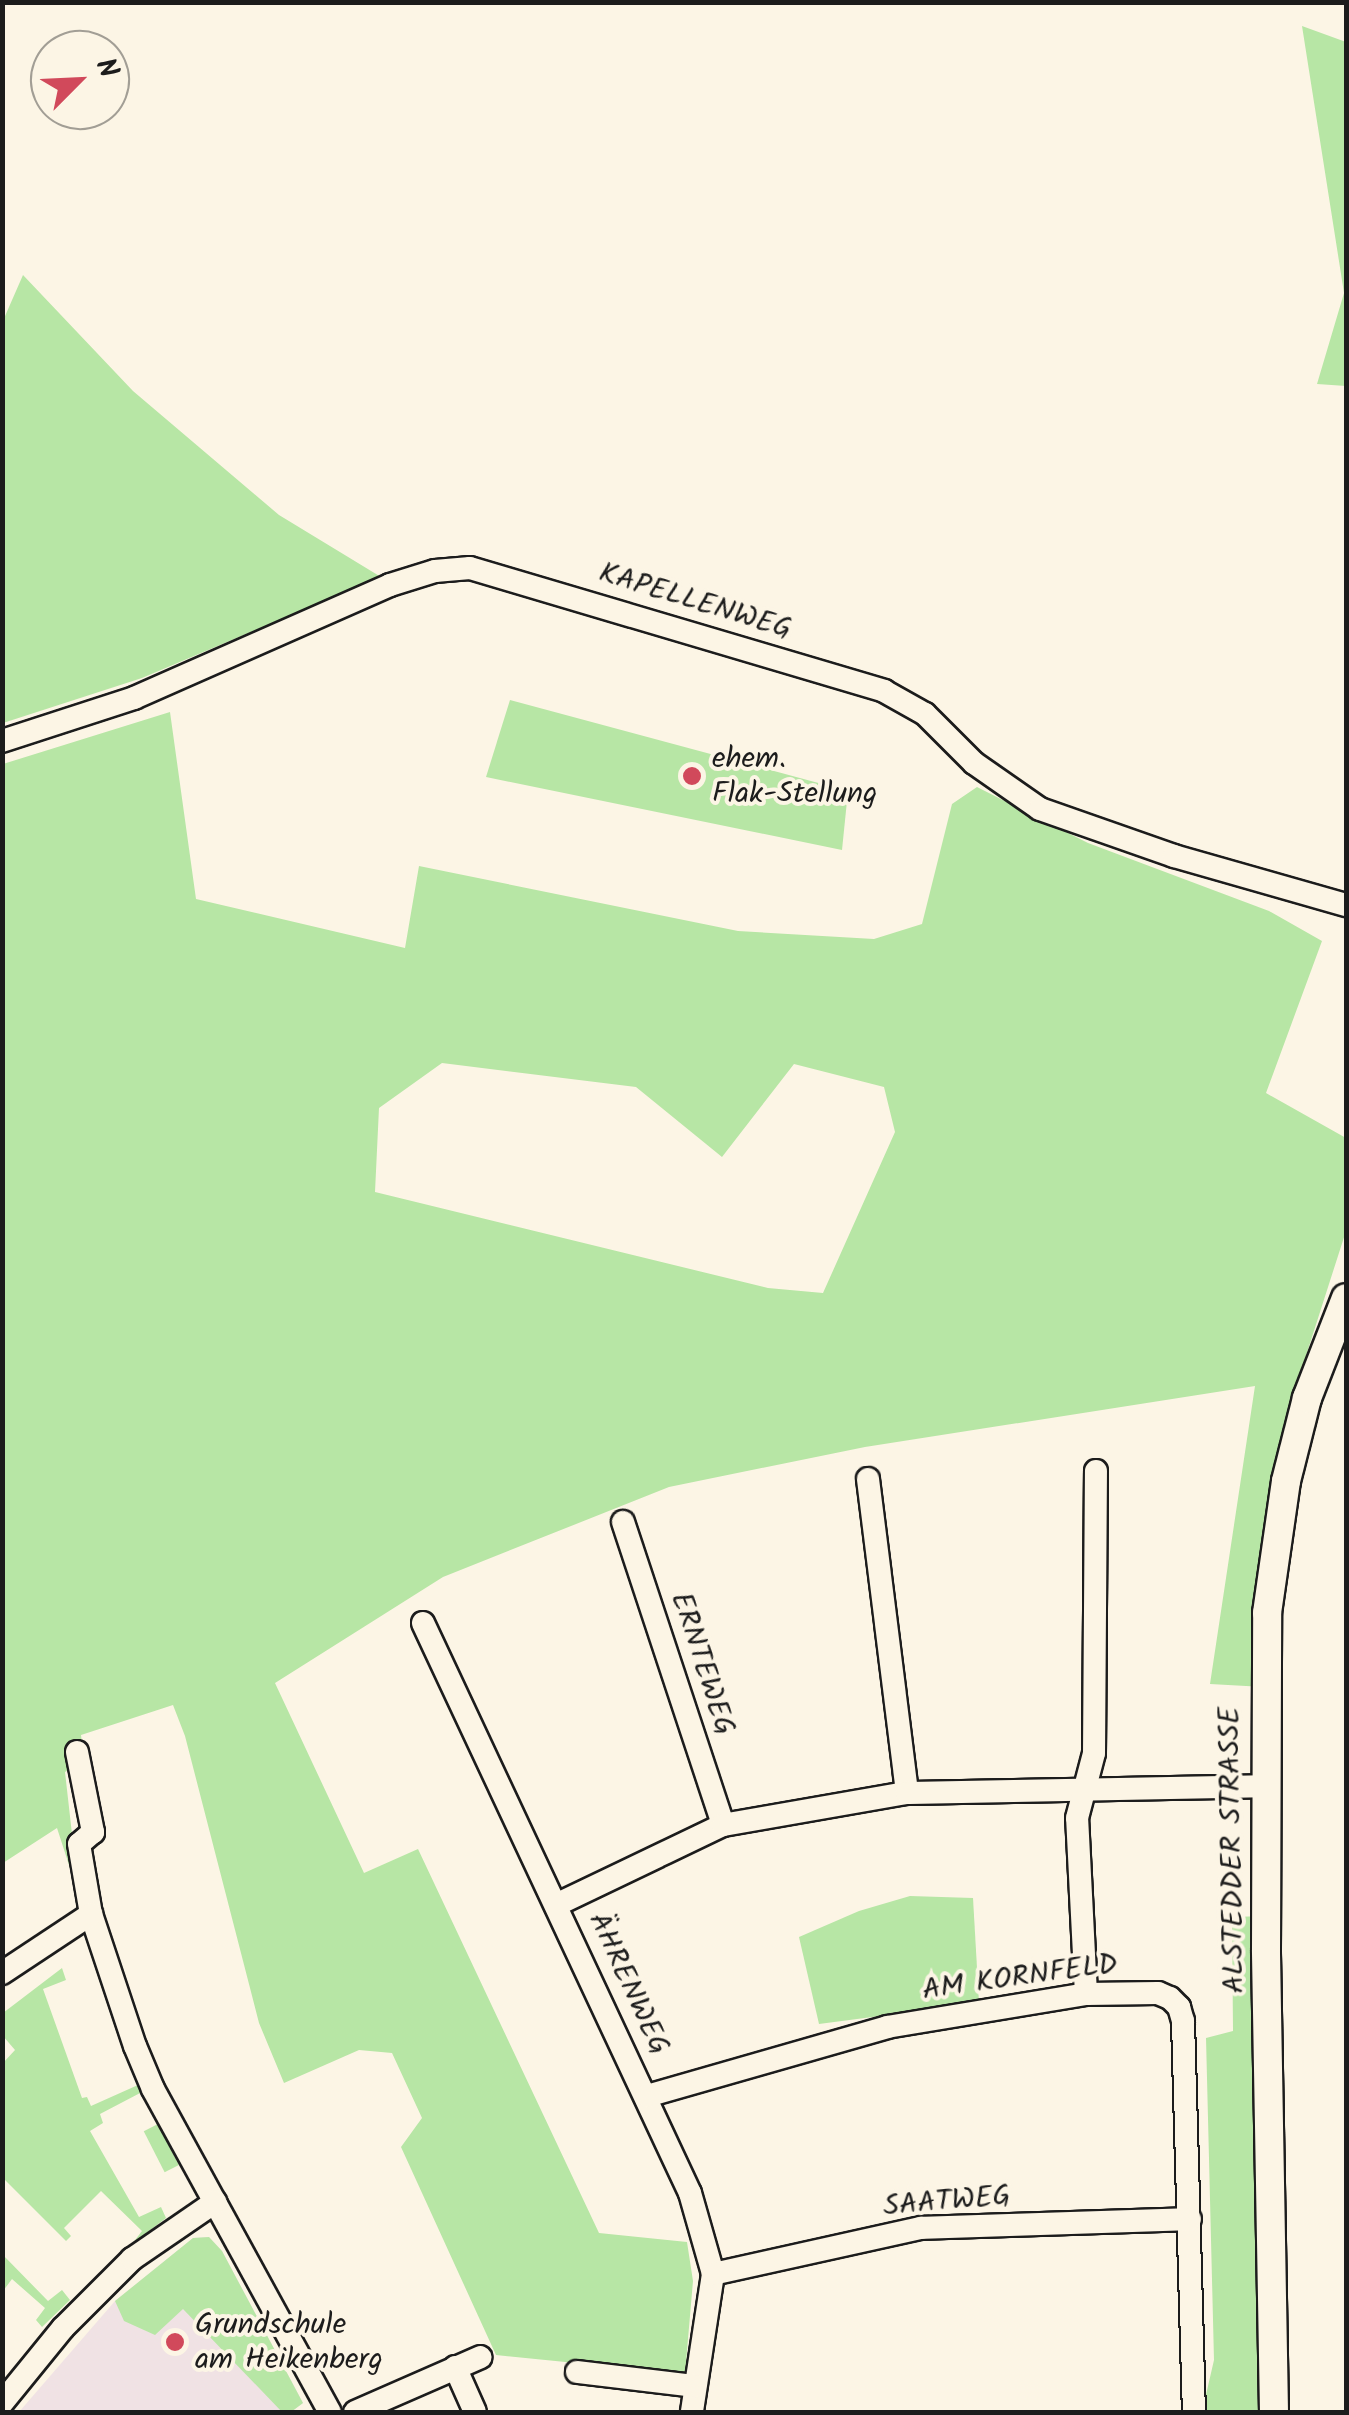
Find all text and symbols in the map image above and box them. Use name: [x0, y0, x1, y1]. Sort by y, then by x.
north arrow: [30, 30, 130, 130]
text: N: [82, 51, 130, 86]
street label: KAPELLENWEG: [594, 556, 796, 648]
place label: ehem. Flak-Stellung: [712, 741, 877, 812]
marker: ehem. Flak-Stellung: [681, 765, 703, 787]
street label: ERNTEWEG: [662, 1588, 742, 1740]
street label: ALSTEDDER STRASSE: [1212, 1706, 1254, 1994]
street label: ÄHRENWEG: [579, 1907, 677, 2061]
street label: AM KORNFELD: [920, 1946, 1120, 2010]
street label: SAATWEG: [882, 2178, 1012, 2226]
place label: Grundschule am Heikenberg: [195, 2307, 383, 2378]
marker: Grundschule am Heikenberg: [164, 2331, 186, 2353]

